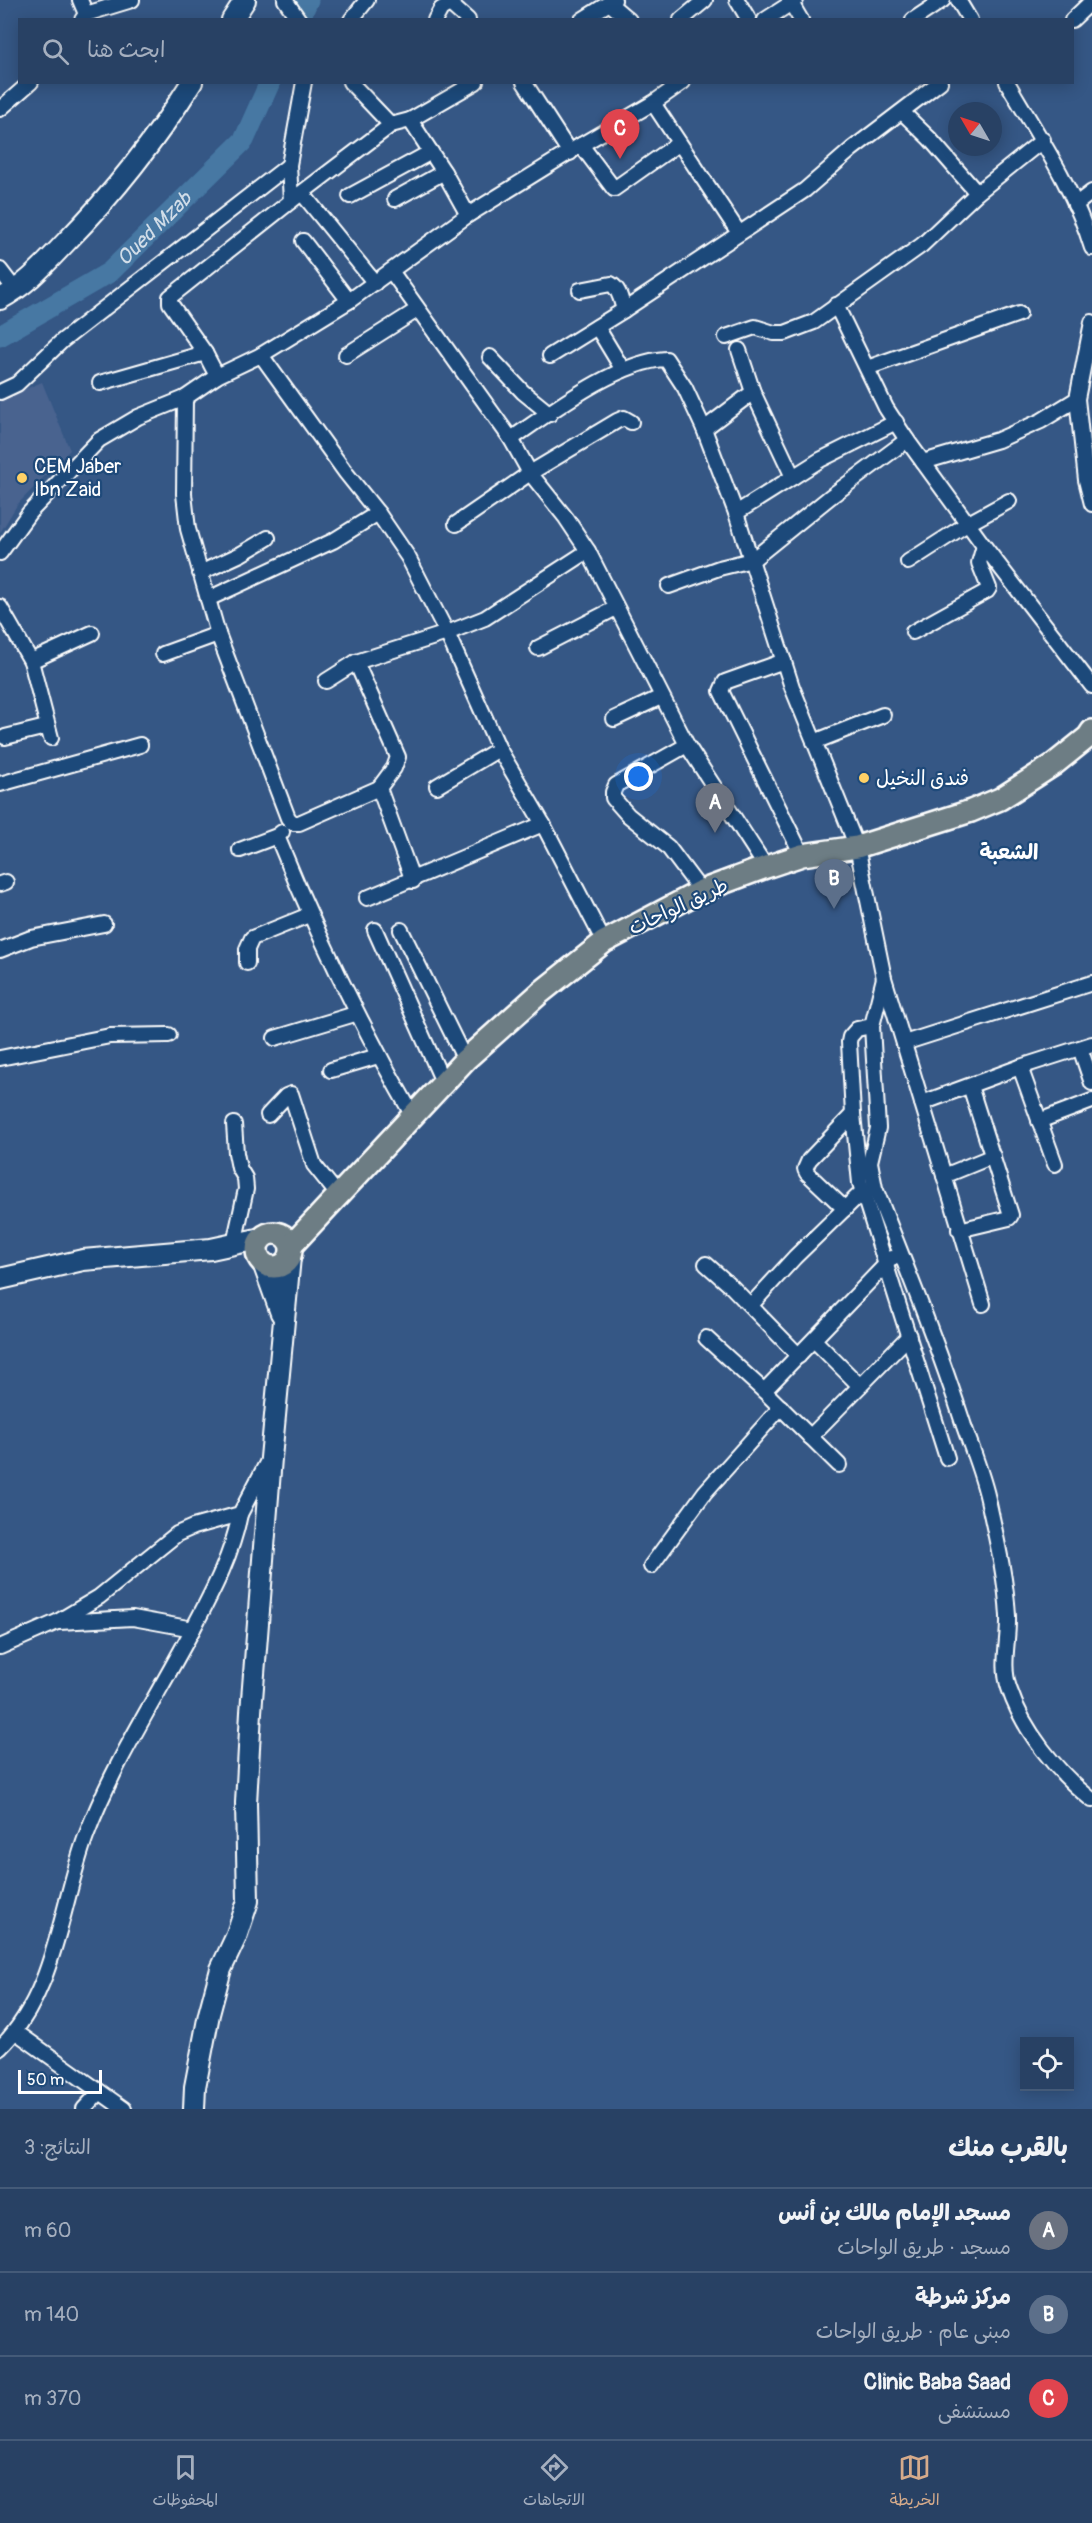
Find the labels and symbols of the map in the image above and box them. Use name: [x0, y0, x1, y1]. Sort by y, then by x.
north arrow: [948, 102, 1002, 156]
pin: C: [600, 110, 640, 159]
water label: Oued Mzab: [111, 185, 199, 272]
place label: CEM Jaber Ibn Zaid: [34, 454, 121, 502]
marker: CEM Jaber Ibn Zaid: [15, 471, 29, 485]
your location: [624, 762, 653, 791]
place label: فندق النخيل: [876, 766, 969, 791]
marker: فندق النخيل: [857, 771, 871, 785]
pin: A: [696, 784, 734, 833]
district label: الشعبة: [980, 839, 1038, 866]
pin: B: [814, 860, 854, 909]
street label: طريق الواحات: [624, 872, 732, 940]
scale bar: [18, 2067, 102, 2094]

